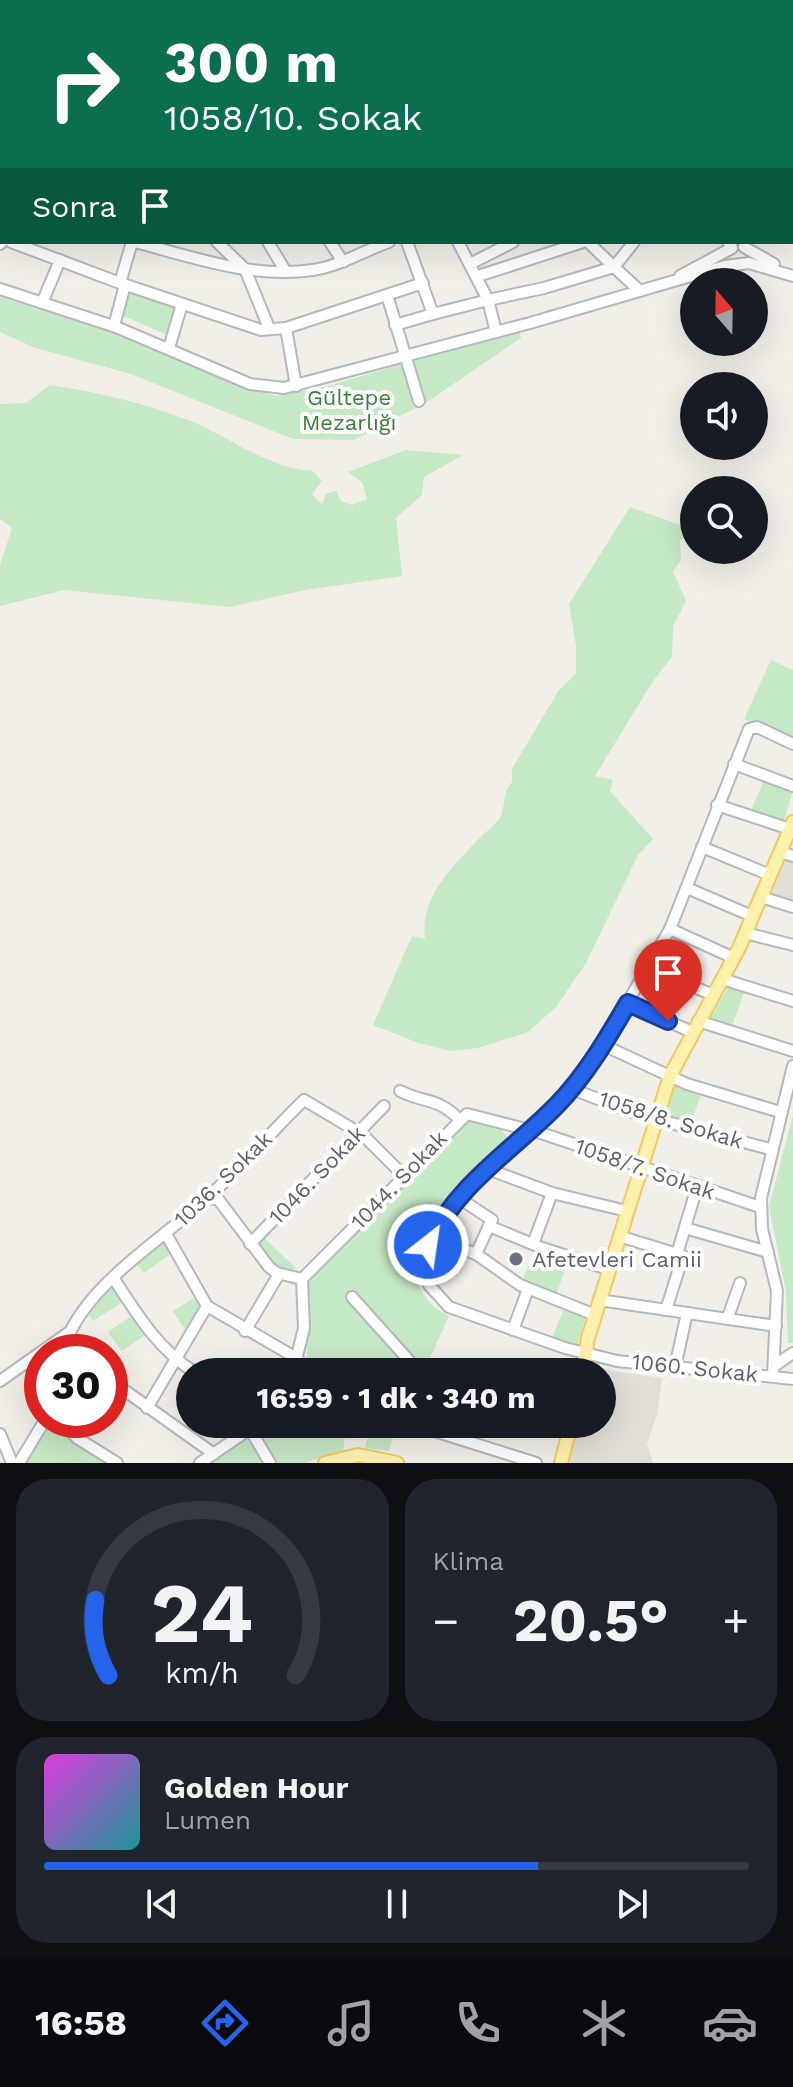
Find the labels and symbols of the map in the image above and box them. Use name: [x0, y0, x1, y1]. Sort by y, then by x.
north arrow: [680, 268, 768, 356]
park label: Gültepe Mezarlığı: [302, 385, 396, 435]
pin: [634, 939, 702, 1021]
street label: 1058/8. Sokak: [596, 1086, 746, 1154]
street label: 1046. Sokak: [264, 1121, 370, 1229]
street label: 1036. Sokak: [169, 1126, 277, 1232]
street label: 1044. Sokak: [346, 1126, 452, 1234]
street label: 1058/7. Sokak: [572, 1133, 718, 1205]
position arrow: [386, 1203, 470, 1287]
place label: Afetevleri Camii: [532, 1247, 702, 1272]
marker: Afetevleri Camii: [507, 1250, 525, 1268]
speed limit sign: 30: [24, 1334, 128, 1438]
street label: 1060. Sokak: [631, 1349, 759, 1387]

